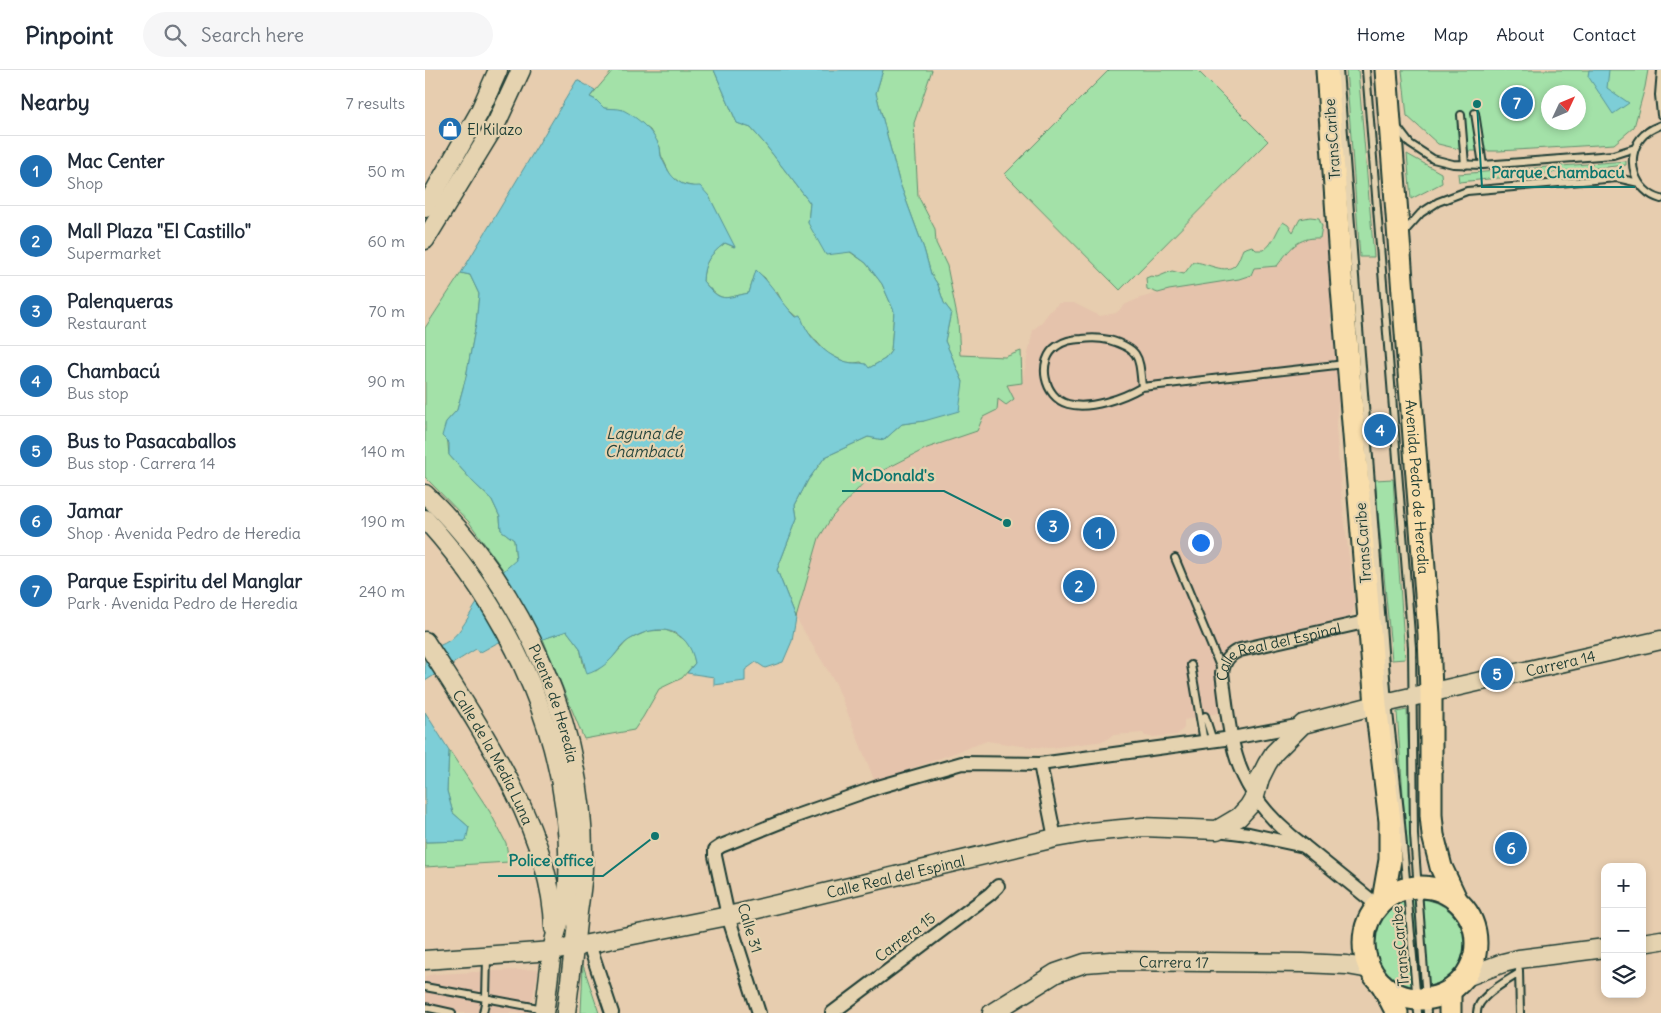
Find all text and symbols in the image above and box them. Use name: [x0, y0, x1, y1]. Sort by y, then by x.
search box: [143, 12, 493, 57]
text: Pinpoint: [25, 20, 113, 50]
icon: search: [161, 21, 189, 49]
text: Search here: [201, 23, 304, 47]
text: Home: [1357, 23, 1405, 46]
text: Map: [1433, 23, 1468, 46]
text: About: [1496, 23, 1544, 46]
text: Contact: [1572, 23, 1636, 46]
pin: 7: [1501, 84, 1533, 122]
north arrow: [1541, 85, 1586, 130]
text: Nearby: [20, 89, 90, 116]
text: 7 results: [346, 93, 405, 113]
street label: TransCaribe: [1320, 98, 1344, 180]
shop icon: El Kilazo: [437, 116, 463, 142]
place label: El Kilazo: [467, 120, 523, 139]
text: Mac Center: [67, 149, 165, 173]
callout: Parque Chambacú: [1482, 156, 1635, 187]
text: 1: [33, 161, 39, 181]
text: 50 m: [367, 161, 405, 181]
text: Parque Chambacú: [1491, 162, 1625, 183]
text: Shop: [67, 173, 103, 193]
text: Mall Plaza "El Castillo": [67, 219, 251, 243]
text: 2: [32, 231, 40, 251]
text: 60 m: [367, 231, 405, 251]
text: Supermarket: [67, 243, 161, 263]
text: Palenqueras: [67, 289, 173, 313]
text: 3: [31, 301, 41, 321]
text: 70 m: [369, 301, 405, 321]
text: Restaurant: [67, 313, 147, 333]
text: Chambacú: [67, 359, 160, 383]
text: 4: [31, 371, 41, 391]
text: 90 m: [367, 371, 405, 391]
text: Bus stop: [67, 383, 129, 403]
street label: Avenida Pedro de Heredia: [1402, 399, 1434, 575]
pin: 4: [1364, 411, 1396, 449]
water label: Laguna de Chambacú: [605, 423, 685, 461]
text: Bus to Pasacaballos: [67, 429, 236, 453]
text: 5: [31, 441, 41, 461]
text: 140 m: [361, 441, 405, 461]
text: Bus stop · Carrera 14: [67, 453, 216, 473]
callout: McDonald's: [842, 460, 944, 491]
text: McDonald's: [852, 465, 934, 485]
text: Jamar: [67, 499, 123, 523]
street label: TransCaribe: [1351, 502, 1375, 584]
pin: 3: [1037, 507, 1069, 545]
text: 6: [31, 511, 41, 531]
text: 190 m: [361, 511, 405, 531]
pin: 1: [1083, 514, 1115, 552]
text: Shop · Avenida Pedro de Heredia: [67, 523, 301, 543]
your location: [1188, 530, 1214, 556]
pin: 2: [1063, 567, 1095, 605]
text: Parque Espiritu del Manglar: [67, 569, 302, 593]
text: 7: [32, 581, 40, 601]
text: 240 m: [359, 581, 405, 601]
text: Park · Avenida Pedro de Heredia: [67, 593, 298, 613]
street label: Calle Real del Espinal: [1212, 618, 1342, 682]
street label: Puente de Heredia: [525, 641, 583, 765]
street label: Carrera 14: [1524, 646, 1598, 680]
pin: 5: [1481, 655, 1513, 693]
street label: Calle de la Media Luna: [449, 686, 538, 828]
pin: 6: [1495, 829, 1527, 867]
callout: Police office: [498, 845, 603, 876]
text: Police office: [508, 850, 594, 870]
street label: Calle Real del Espinal: [824, 850, 967, 902]
map controls: [1601, 863, 1646, 998]
button: +: [1601, 863, 1646, 908]
street label: Calle 31: [733, 901, 767, 955]
street label: TransCaribe: [1387, 905, 1413, 987]
street label: Carrera 15: [871, 908, 939, 966]
button: −: [1601, 908, 1646, 953]
street label: Carrera 17: [1139, 952, 1209, 972]
button: layers: [1601, 953, 1646, 998]

